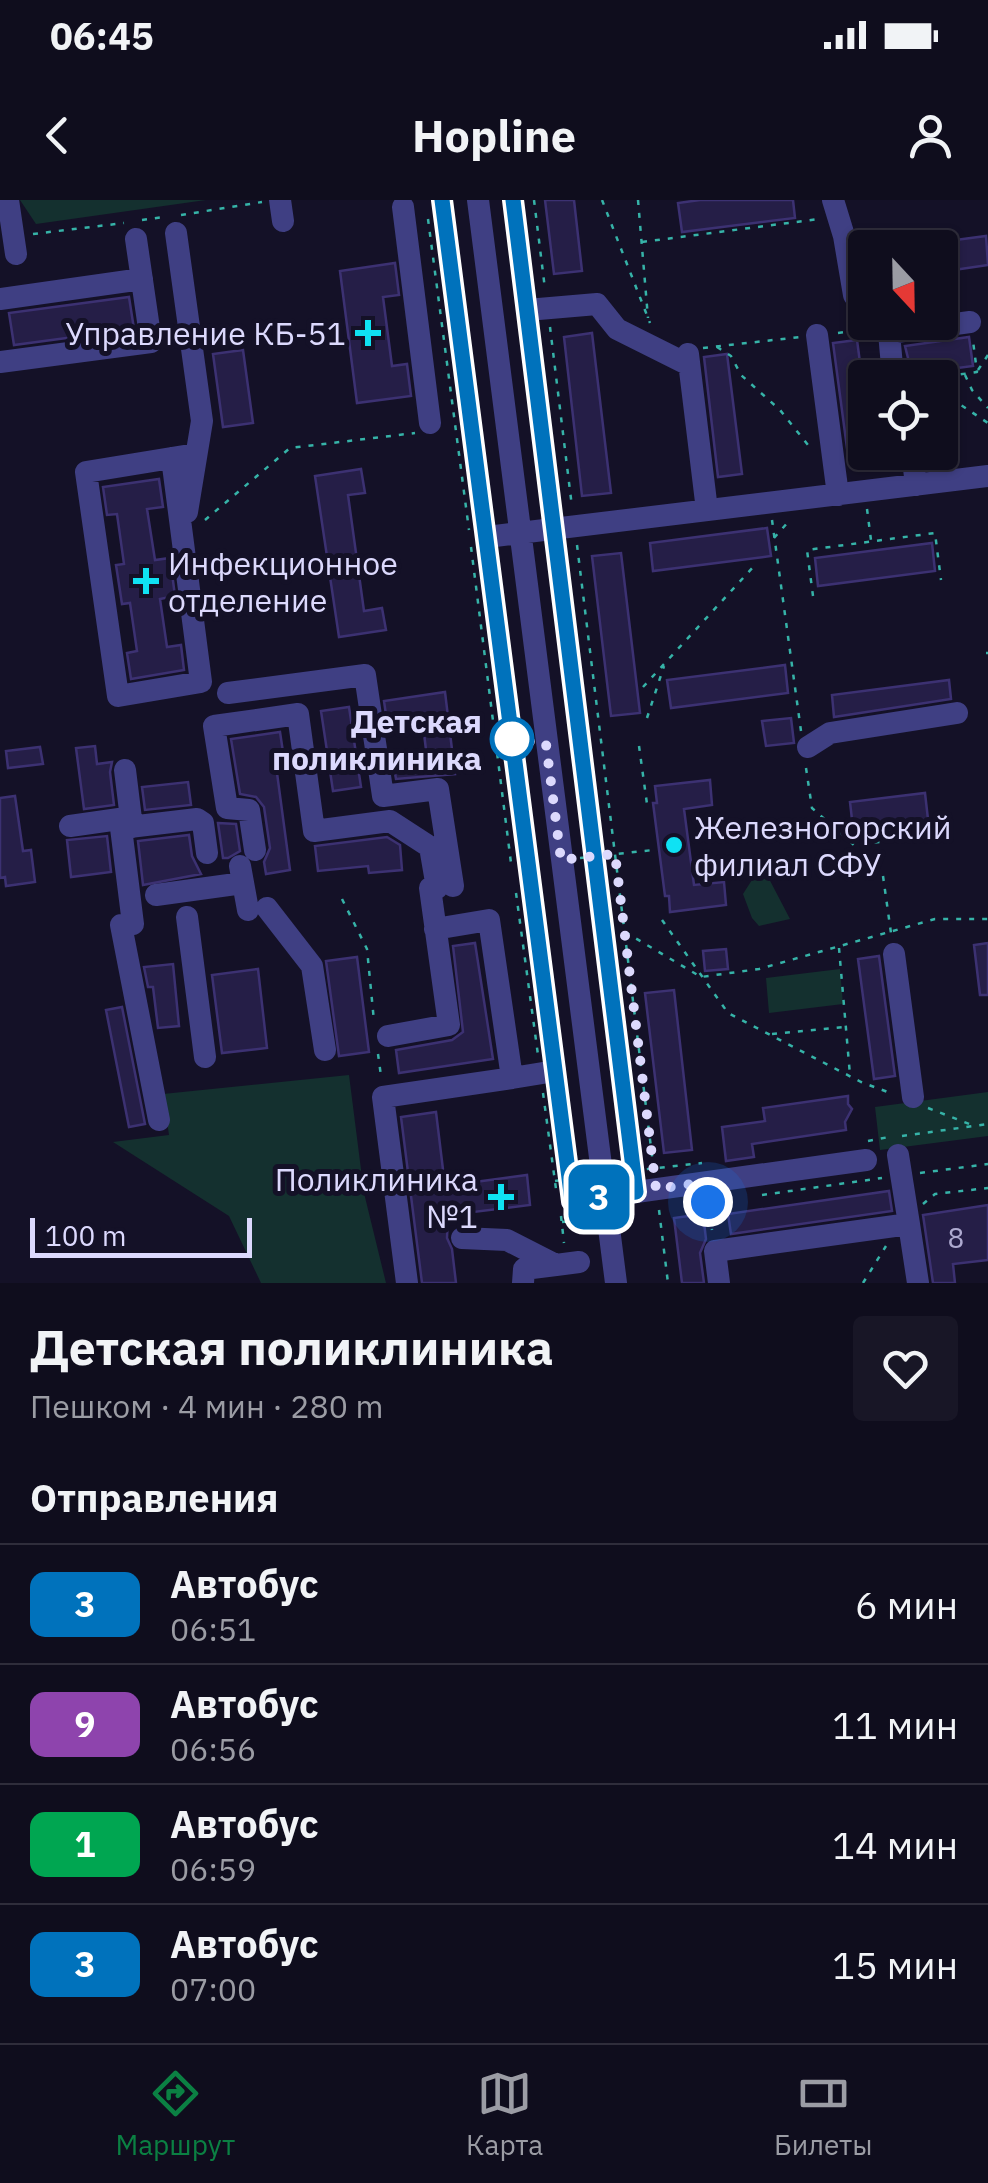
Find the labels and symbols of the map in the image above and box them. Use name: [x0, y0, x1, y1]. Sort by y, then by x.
north arrow: [848, 230, 958, 340]
place label: Управление КБ-51: [65, 312, 346, 354]
marker: Управление КБ-51: [355, 320, 381, 346]
place label: Инфекционное отделение: [168, 542, 398, 621]
marker: Инфекционное отделение: [133, 568, 159, 594]
place label: Детская поликлиника: [272, 700, 482, 779]
marker: Детская поликлиника: [491, 718, 533, 760]
place label: Железногорский филиал СФУ: [694, 806, 952, 885]
marker: Железногорский филиал СФУ: [663, 834, 685, 856]
place label: Поликлиника №1: [275, 1158, 478, 1237]
line badge: 3: [566, 1164, 632, 1230]
your location: [683, 1177, 733, 1227]
marker: Поликлиника №1: [488, 1184, 514, 1210]
scale bar: [30, 1213, 252, 1258]
house number: 8: [948, 1219, 964, 1256]

